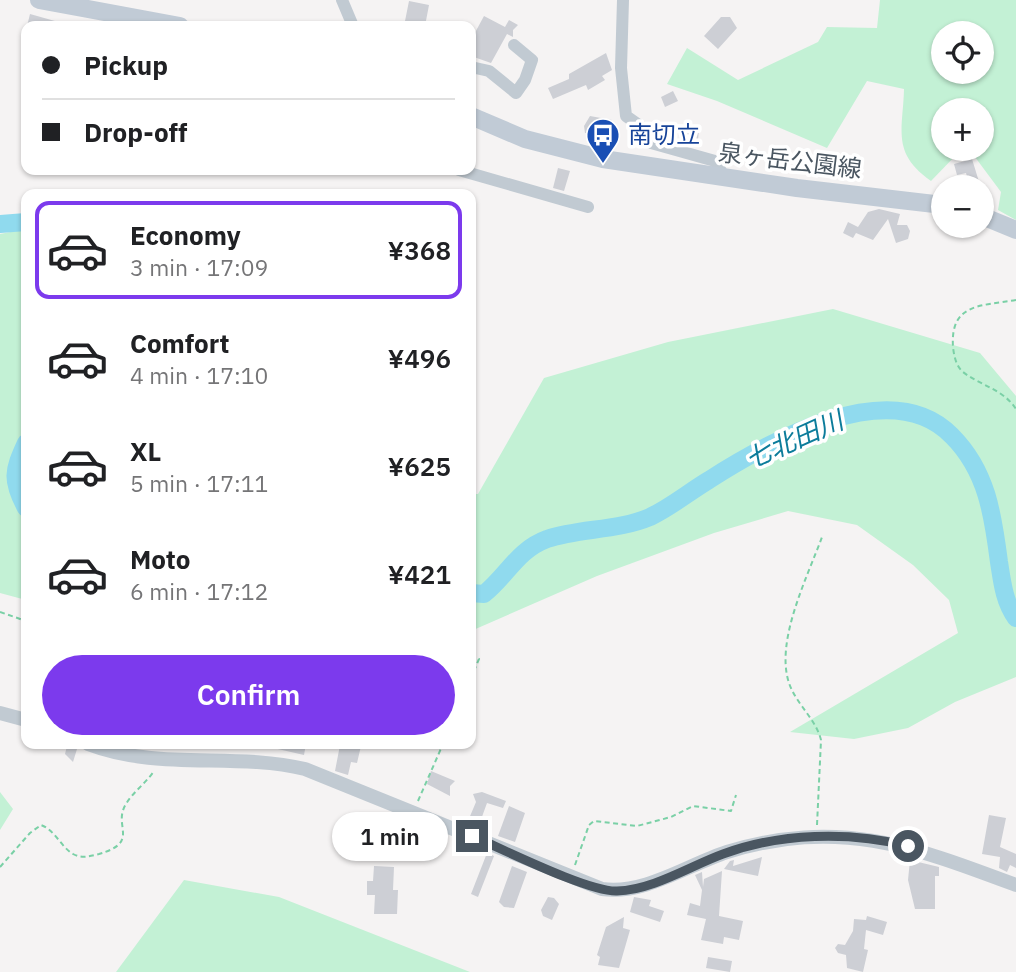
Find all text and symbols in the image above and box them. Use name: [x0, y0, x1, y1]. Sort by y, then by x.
map controls: [931, 21, 994, 238]
button: locate: [931, 21, 994, 84]
text: Pickup: [84, 48, 168, 82]
button: +: [931, 98, 994, 161]
text: Drop-off: [84, 115, 187, 149]
bus stop icon: 南切立: [584, 116, 622, 165]
place label: 南切立: [628, 118, 700, 150]
street label: 泉ヶ岳公園線: [717, 135, 864, 185]
button: −: [931, 175, 994, 238]
text: Economy: [130, 218, 241, 252]
icon: car: [46, 219, 109, 282]
text: ¥368: [388, 233, 451, 267]
text: 3 min · 17:09: [130, 252, 268, 282]
text: Comfort: [130, 326, 229, 360]
icon: car: [46, 327, 109, 390]
text: ¥496: [388, 341, 451, 375]
text: 4 min · 17:10: [130, 360, 268, 390]
water label: 七北田川: [739, 401, 851, 476]
text: XL: [130, 434, 161, 468]
icon: car: [46, 435, 109, 498]
text: ¥625: [388, 449, 451, 483]
text: 5 min · 17:11: [130, 468, 268, 498]
text: Moto: [130, 542, 190, 576]
icon: car: [46, 543, 109, 606]
text: ¥421: [388, 557, 451, 591]
text: 6 min · 17:12: [130, 576, 268, 606]
button: Confirm: [42, 655, 455, 735]
callout: 1 min: [332, 812, 448, 860]
route end: [456, 820, 488, 852]
text: 1 min: [360, 821, 420, 851]
route start: [892, 830, 924, 862]

